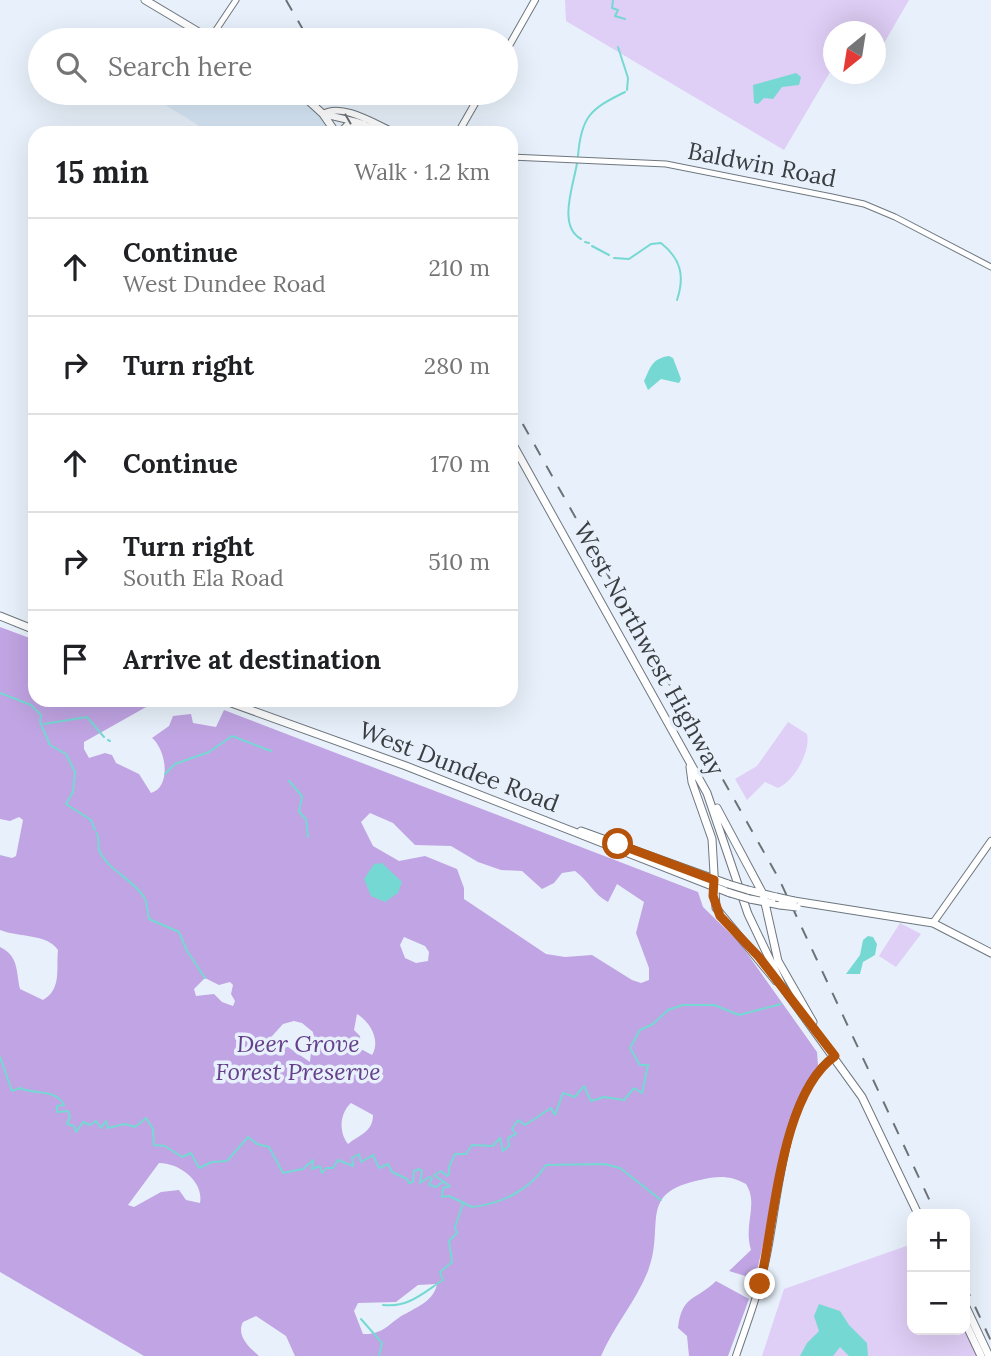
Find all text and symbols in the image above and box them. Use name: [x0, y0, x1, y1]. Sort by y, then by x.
north arrow: [823, 21, 886, 84]
search box: [28, 28, 518, 105]
icon: search: [52, 48, 90, 86]
text: Search here: [108, 50, 252, 83]
street label: Baldwin Road: [685, 135, 839, 194]
text: 15 min: [56, 153, 149, 191]
text: Walk · 1.2 km: [354, 157, 490, 186]
text: Continue: [123, 236, 238, 269]
icon: ahead: [56, 248, 94, 286]
text: 210 m: [428, 253, 490, 282]
text: West Dundee Road: [123, 269, 326, 298]
icon: right: [56, 346, 94, 384]
text: Turn right: [123, 349, 254, 382]
text: 280 m: [424, 351, 490, 380]
icon: ahead: [56, 444, 94, 482]
text: Continue: [123, 447, 238, 480]
text: 170 m: [430, 449, 490, 478]
street label: West Northwest Highway: [567, 517, 732, 781]
text: Turn right: [123, 530, 254, 563]
icon: right: [56, 542, 94, 580]
text: 510 m: [428, 547, 490, 576]
text: South Ela Road: [123, 563, 284, 592]
icon: arrive: [56, 640, 94, 678]
text: Arrive at destination: [123, 643, 381, 676]
street label: West Dundee Road: [355, 714, 564, 819]
route start: [602, 828, 633, 859]
park label: Deer Grove Forest Preserve: [215, 1028, 381, 1087]
map controls: [907, 1209, 970, 1335]
button: +: [907, 1209, 970, 1272]
route end: [744, 1268, 775, 1299]
button: −: [907, 1272, 970, 1335]

